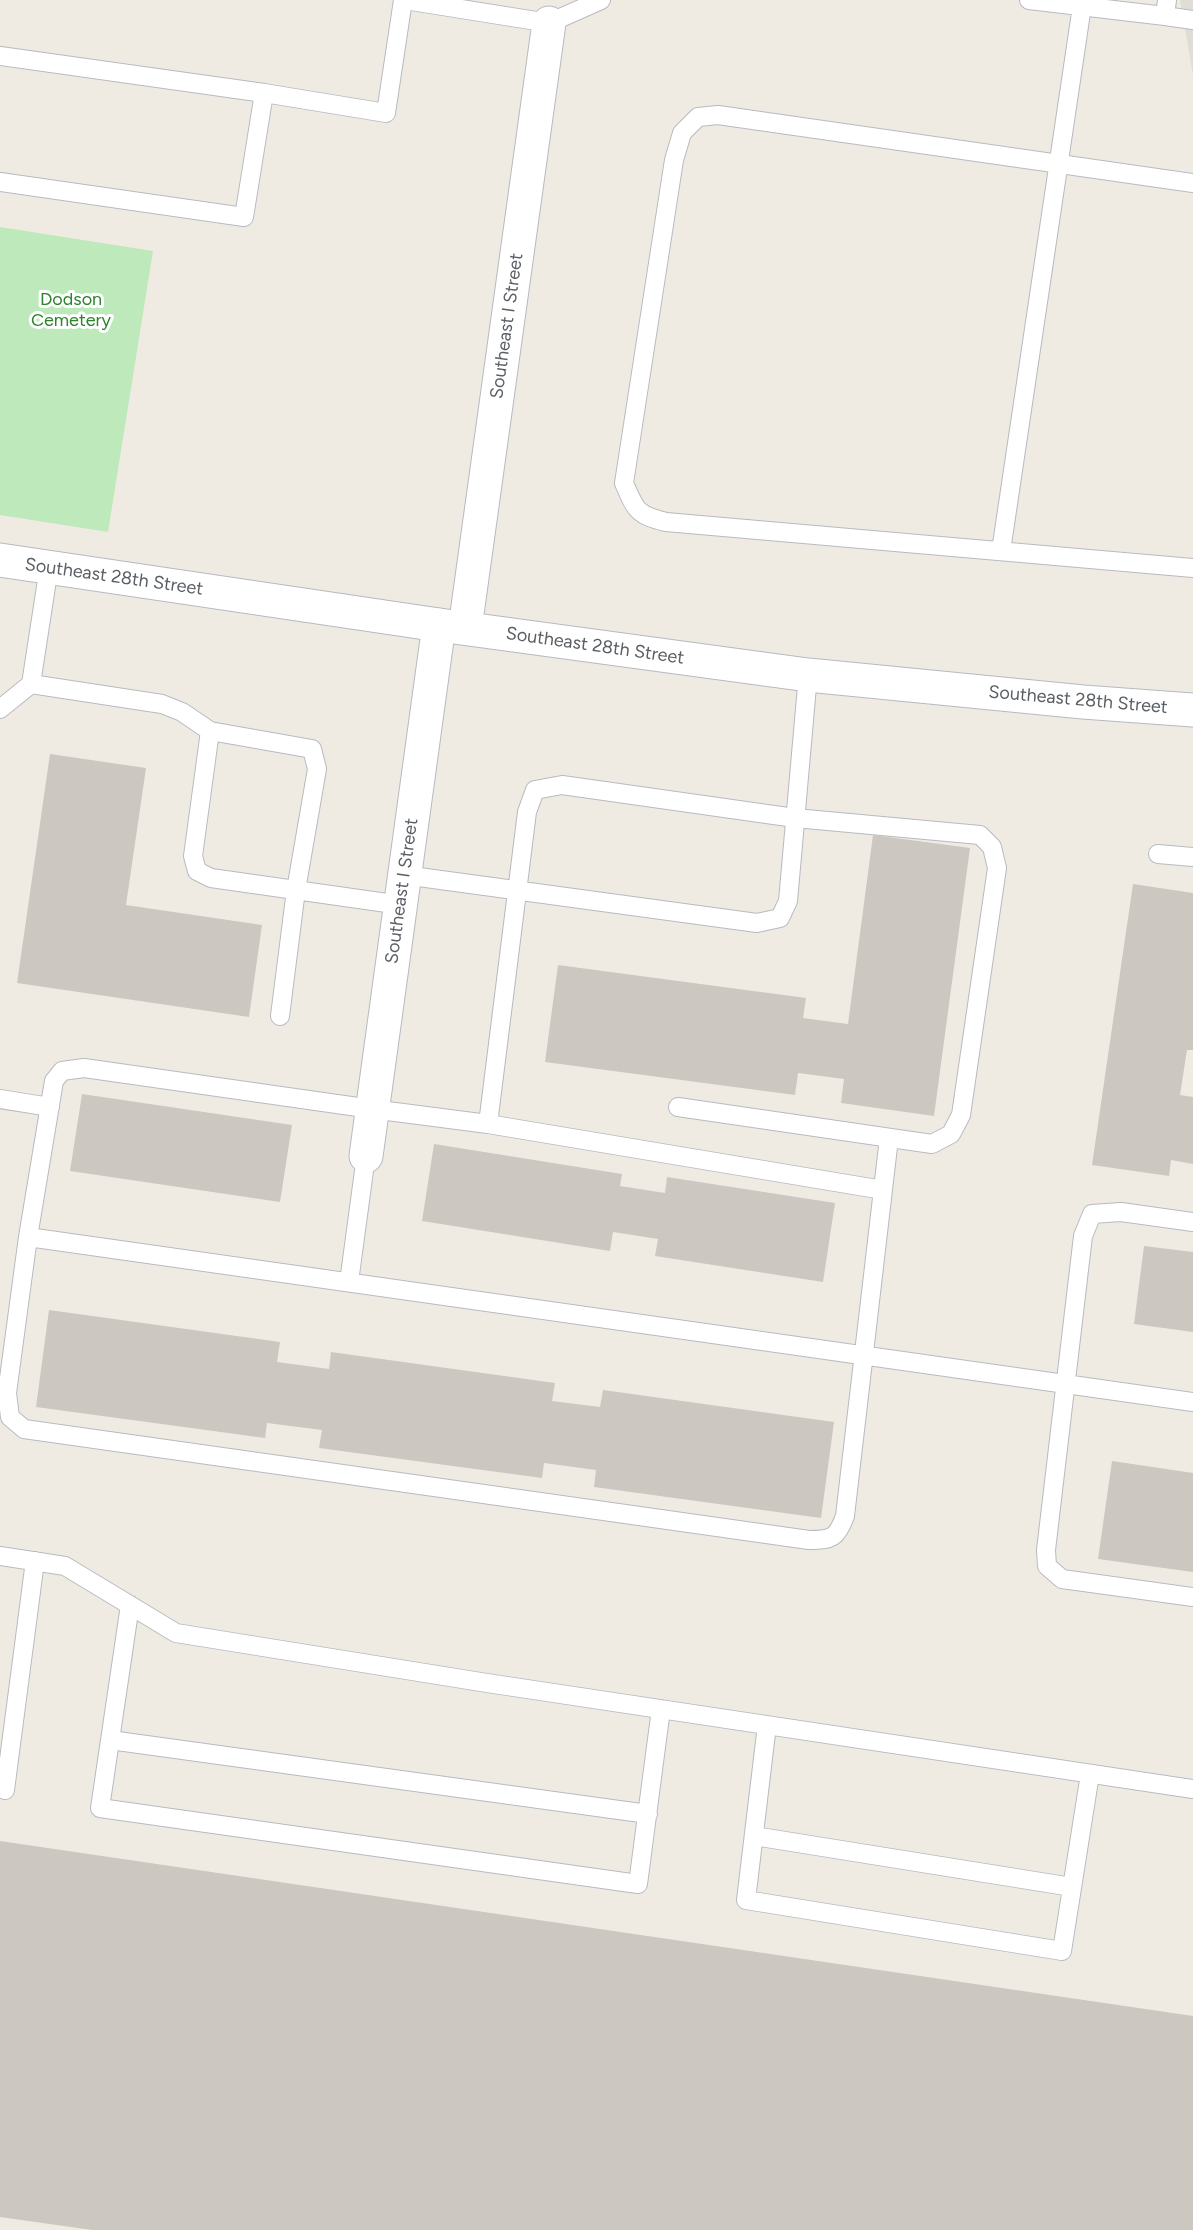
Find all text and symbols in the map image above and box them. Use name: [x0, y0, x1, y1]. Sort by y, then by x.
street label: Southeast I Street: [486, 252, 528, 400]
park label: Dodson Cemetery: [31, 289, 111, 332]
street label: Southeast 28th Street: [23, 554, 205, 600]
street label: Southeast 28th Street: [504, 623, 686, 669]
street label: Southeast 28th Street: [987, 681, 1169, 719]
street label: Southeast I Street: [381, 817, 423, 965]

